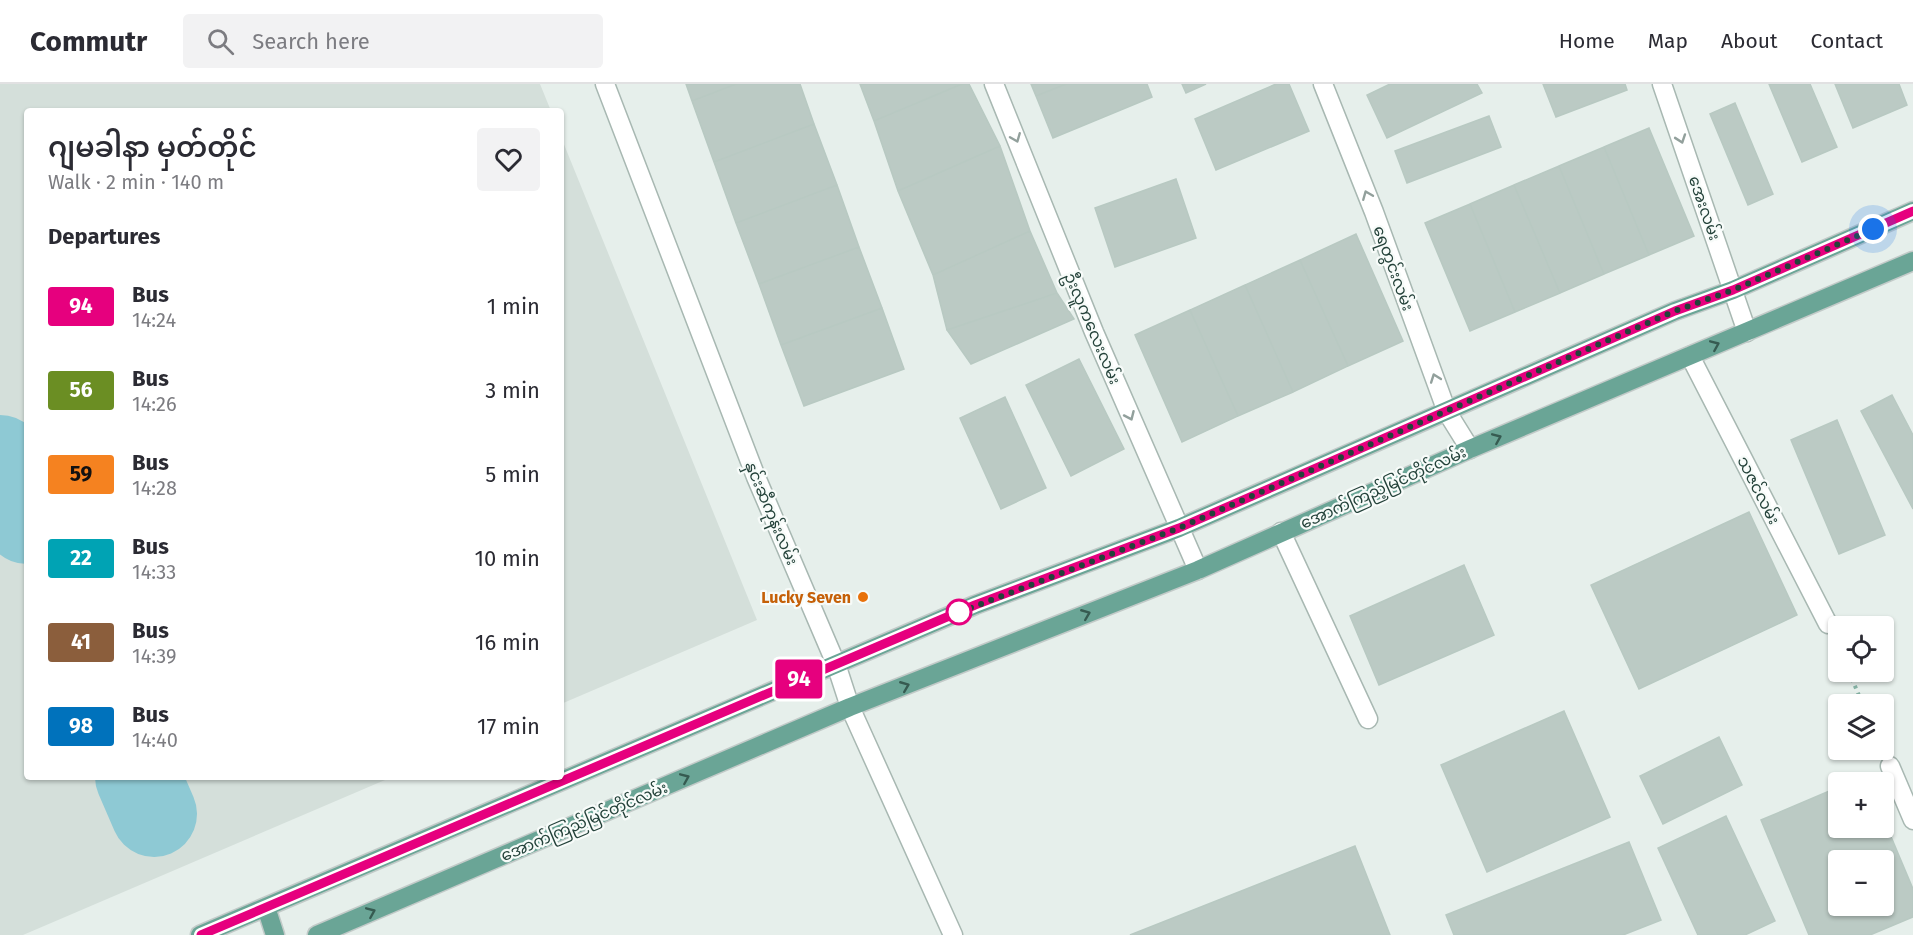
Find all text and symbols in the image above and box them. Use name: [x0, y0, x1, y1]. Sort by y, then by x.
search box: [183, 14, 603, 68]
text: Commutr: [30, 25, 147, 58]
icon: search: [204, 25, 237, 58]
text: Search here: [252, 28, 370, 55]
text: Home: [1559, 28, 1615, 54]
text: Map: [1648, 28, 1688, 54]
text: About: [1721, 28, 1778, 54]
text: Contact: [1811, 28, 1883, 54]
button: heart: [477, 128, 540, 191]
text: ဂျမခါနာ မှတ်တိုင်: [48, 131, 257, 164]
one-way arrow: [1009, 132, 1021, 143]
one-way arrow: [1674, 133, 1687, 144]
text: Walk · 2 min · 140 m: [48, 170, 224, 194]
street label: အေးလမ်း: [1685, 173, 1726, 243]
one-way arrow: [1362, 190, 1374, 201]
your location: [1858, 214, 1888, 244]
street label: ရေတွင်းလမ်း: [1366, 222, 1420, 315]
text: Departures: [48, 223, 160, 250]
street label: ဦးလူကလေးလမ်း: [1056, 269, 1127, 389]
text: Bus: [132, 281, 169, 308]
text: 94: [69, 293, 93, 319]
text: 1 min: [487, 293, 540, 320]
text: 14:24: [132, 308, 176, 332]
one-way arrow: [1709, 341, 1720, 353]
text: Bus: [132, 365, 169, 392]
one-way arrow: [1429, 373, 1442, 384]
text: 56: [69, 377, 93, 403]
text: 3 min: [485, 377, 540, 404]
text: 14:26: [132, 392, 177, 416]
one-way arrow: [1123, 409, 1135, 420]
one-way arrow: [1490, 433, 1501, 445]
street label: အောက်ကြည့်မြင်တိုင်လမ်း: [1297, 440, 1471, 537]
text: Bus: [132, 449, 169, 476]
street label: သဇင်လမ်း: [1733, 452, 1786, 527]
street label: နှင်းဆီကုန်းလမ်း: [736, 458, 804, 570]
text: 59: [70, 461, 92, 487]
text: 5 min: [485, 461, 540, 488]
text: 14:28: [132, 476, 177, 500]
text: Bus: [132, 533, 169, 560]
text: 22: [70, 545, 92, 571]
text: 10 min: [474, 545, 540, 572]
text: 14:33: [132, 560, 176, 584]
place label: Lucky Seven: [761, 588, 851, 607]
marker: Lucky Seven: [856, 590, 870, 604]
unlabelled marker: [946, 599, 972, 625]
one-way arrow: [1080, 609, 1091, 621]
map controls: [1828, 616, 1894, 916]
button: locate: [1828, 616, 1894, 682]
text: Bus: [132, 617, 169, 644]
text: 41: [71, 629, 91, 655]
text: 16 min: [475, 629, 540, 656]
text: 14:39: [132, 644, 177, 668]
line badge: 94: [772, 660, 826, 698]
text: 94: [787, 666, 811, 692]
one-way arrow: [899, 681, 910, 693]
button: layers: [1828, 694, 1894, 760]
text: Bus: [132, 701, 169, 728]
text: 98: [69, 713, 93, 739]
text: 17 min: [477, 713, 540, 740]
text: 14:40: [132, 728, 178, 752]
button: +: [1828, 772, 1894, 838]
one-way arrow: [679, 773, 690, 785]
street label: အောက်ကြည်မြင်တိုင်လမ်း: [497, 776, 672, 870]
button: −: [1828, 850, 1894, 916]
one-way arrow: [364, 907, 375, 919]

